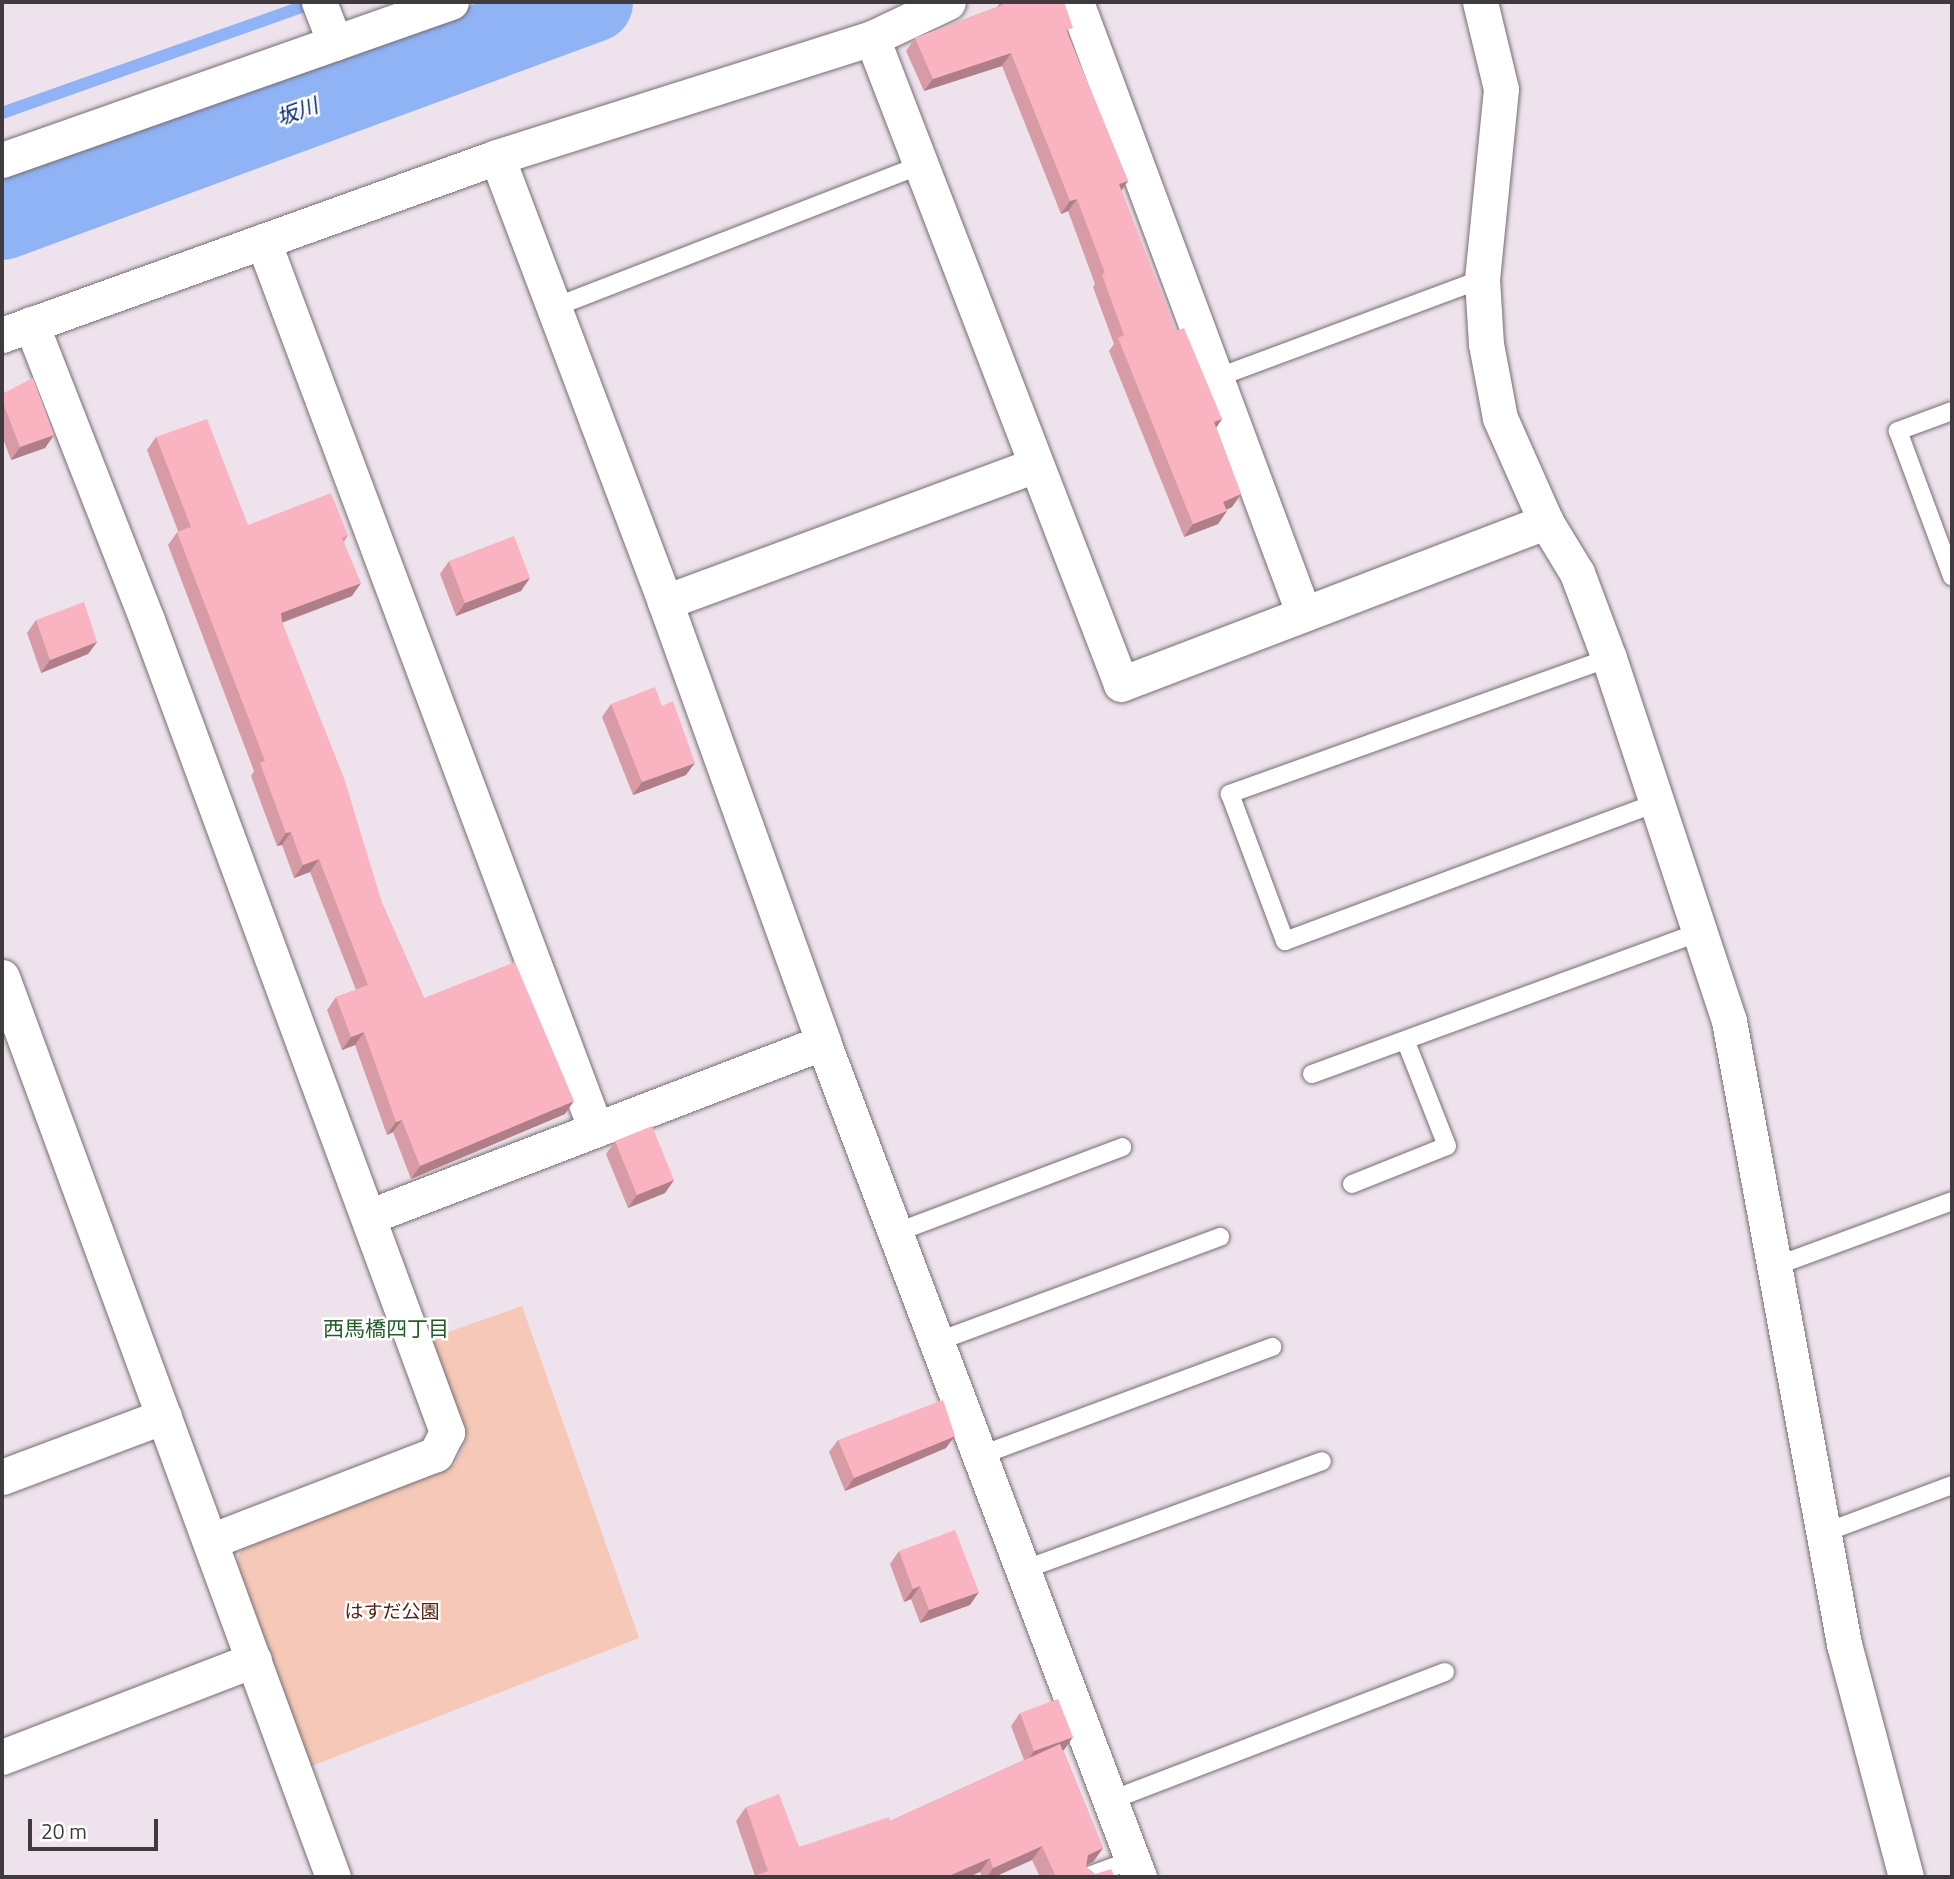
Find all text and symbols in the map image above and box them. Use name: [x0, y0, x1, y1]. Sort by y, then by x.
water label: 坂川: [273, 92, 321, 130]
district label: 西馬橋四丁目: [323, 1315, 449, 1341]
park label: はすだ公園: [345, 1600, 439, 1622]
scale bar: [32, 1806, 161, 1850]
text: 20 m: [41, 1815, 87, 1847]

